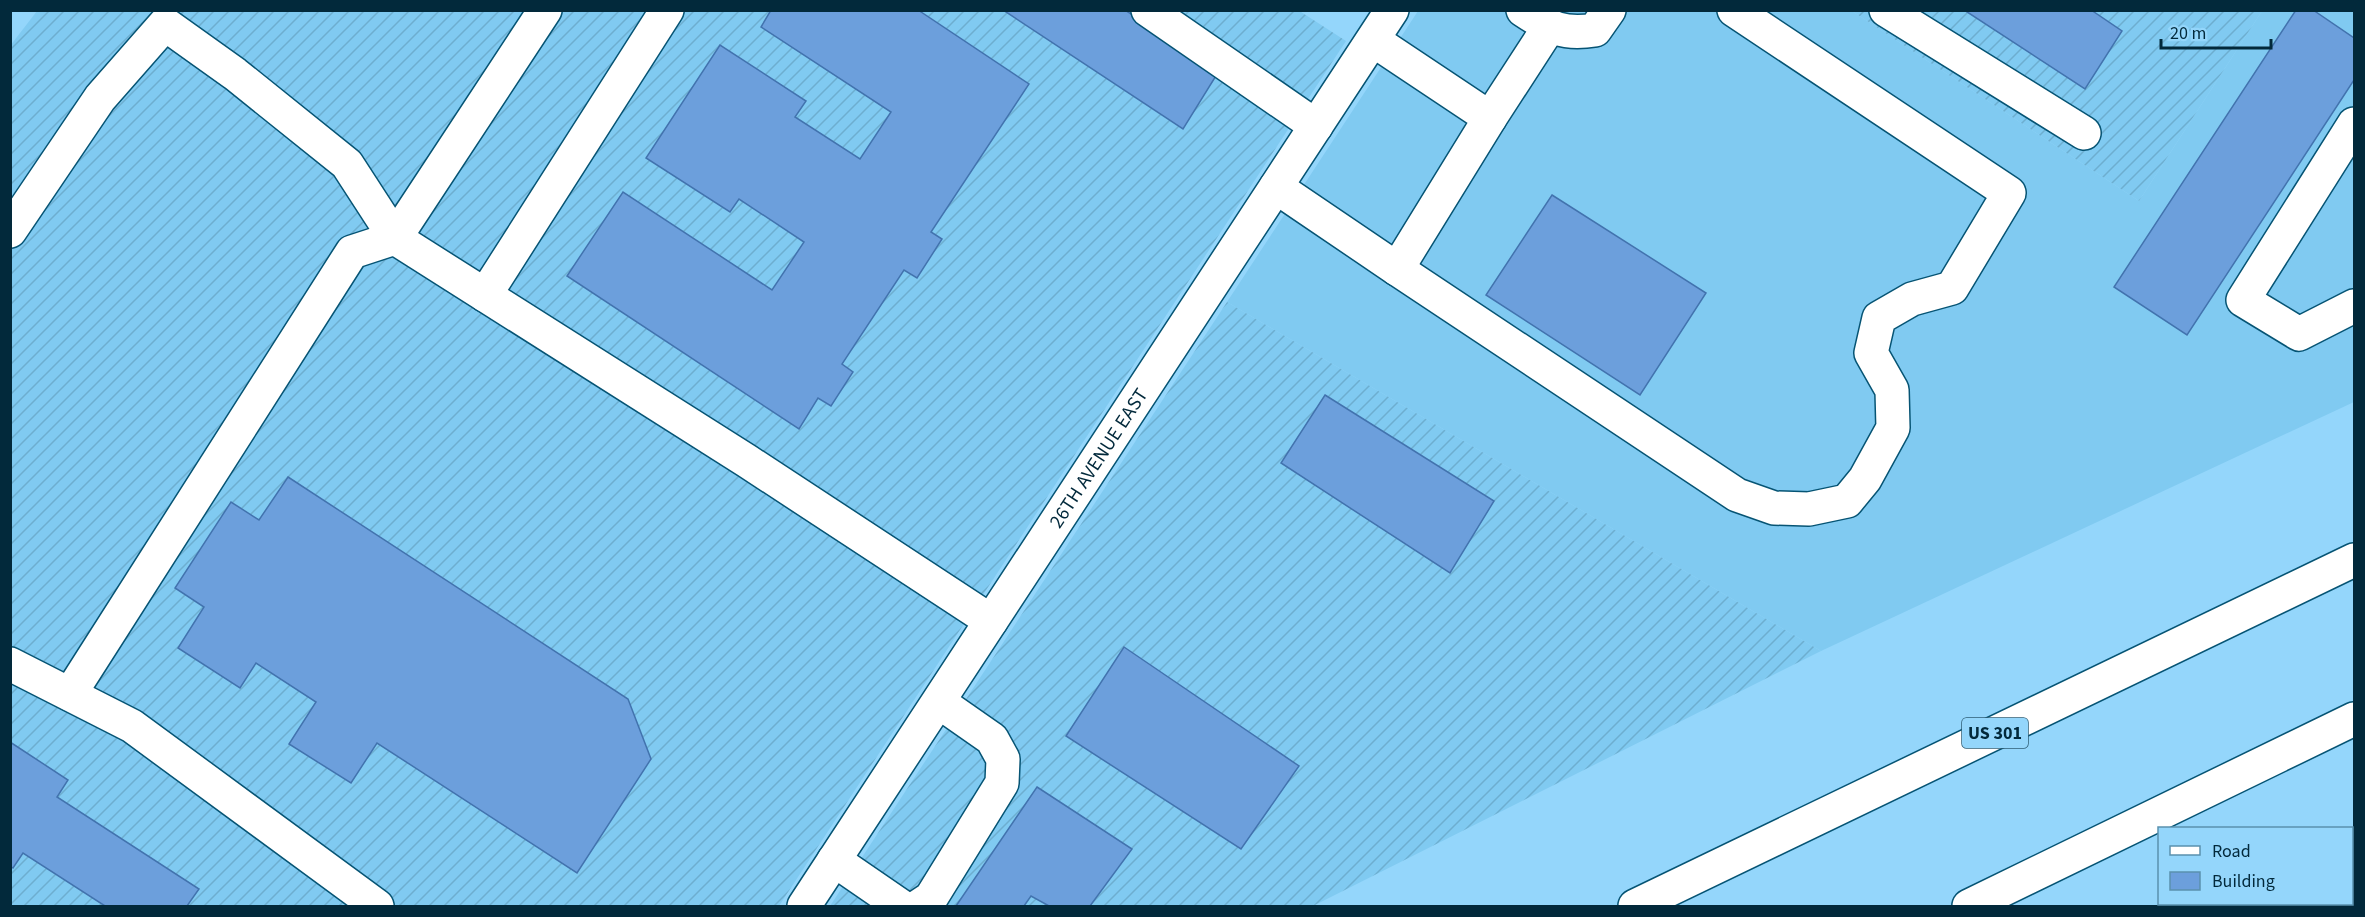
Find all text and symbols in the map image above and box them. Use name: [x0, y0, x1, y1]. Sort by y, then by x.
scale bar: [2161, 12, 2270, 50]
text: 20 m: [2170, 21, 2206, 46]
street label: 26TH AVENUE EAST: [1043, 383, 1155, 534]
road number: US 301: [1962, 718, 2028, 748]
legend: [2158, 827, 2353, 905]
text: Road: [2212, 839, 2251, 864]
text: Building: [2212, 869, 2275, 894]

